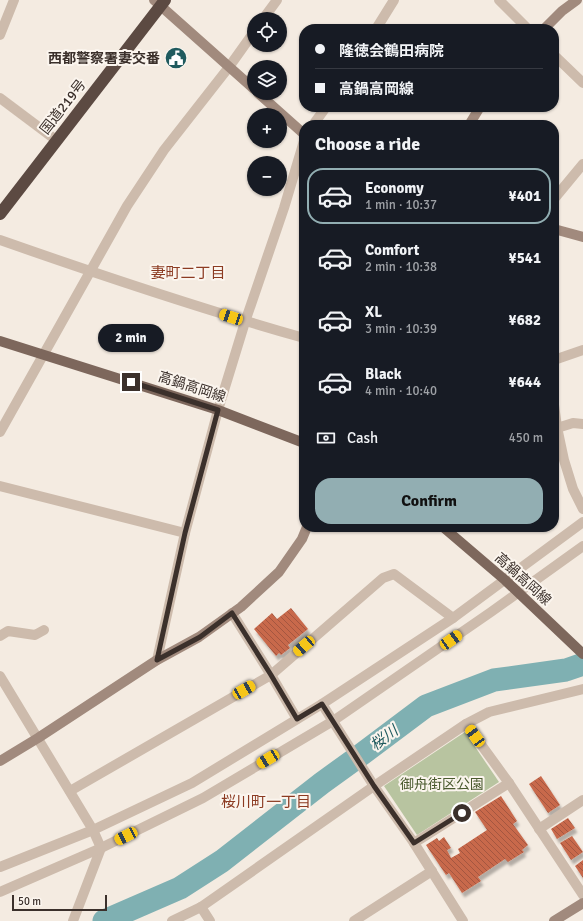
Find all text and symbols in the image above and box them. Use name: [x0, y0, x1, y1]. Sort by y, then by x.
map controls: [247, 12, 287, 196]
button: locate: [247, 12, 287, 52]
text: 隆徳会鶴田病院: [339, 42, 444, 60]
public building icon: 西都警察署妻交番: [163, 45, 189, 71]
place label: 西都警察署妻交番: [48, 50, 160, 67]
button: layers: [247, 60, 287, 100]
street label: 国道219号: [36, 76, 90, 138]
text: 高鍋高岡線: [339, 80, 414, 98]
button: +: [247, 108, 287, 148]
text: Choose a ride: [315, 133, 420, 155]
button: −: [247, 156, 287, 196]
icon: car: [317, 178, 353, 214]
text: Economy: [365, 179, 424, 197]
text: ¥401: [509, 187, 541, 205]
text: 1 min · 10:37: [365, 197, 437, 213]
icon: car: [317, 240, 353, 276]
text: Comfort: [365, 241, 419, 259]
text: ¥541: [509, 249, 541, 267]
text: 2 min · 10:38: [365, 259, 437, 275]
district label: 妻町二丁目: [150, 264, 226, 282]
icon: car: [317, 302, 353, 338]
text: XL: [365, 303, 382, 321]
car: [218, 308, 244, 326]
text: ¥682: [509, 311, 541, 329]
text: 3 min · 10:39: [365, 321, 437, 337]
callout: 2 min: [98, 324, 164, 352]
text: 2 min: [115, 330, 147, 346]
icon: car: [317, 364, 353, 400]
text: Black: [365, 365, 402, 383]
street label: 高鍋高岡線: [156, 368, 228, 406]
route end: [122, 373, 140, 391]
text: ¥644: [509, 373, 541, 391]
text: 4 min · 10:40: [365, 383, 437, 399]
icon: cash: [315, 427, 337, 449]
text: Cash: [347, 429, 378, 447]
text: 450 m: [509, 430, 543, 446]
button: Confirm: [315, 478, 543, 524]
street label: 高鍋高岡線: [491, 549, 555, 609]
car: [438, 628, 464, 652]
car: [291, 634, 317, 658]
car: [231, 679, 257, 701]
water label: 桜川: [367, 721, 403, 754]
car: [463, 723, 487, 749]
car: [255, 748, 281, 770]
park label: 御舟街区公園: [400, 776, 484, 793]
district label: 桜川町一丁目: [221, 793, 311, 811]
route start: [453, 804, 471, 822]
car: [113, 825, 139, 847]
scale bar: [12, 893, 107, 912]
text: 50 m: [18, 895, 41, 908]

